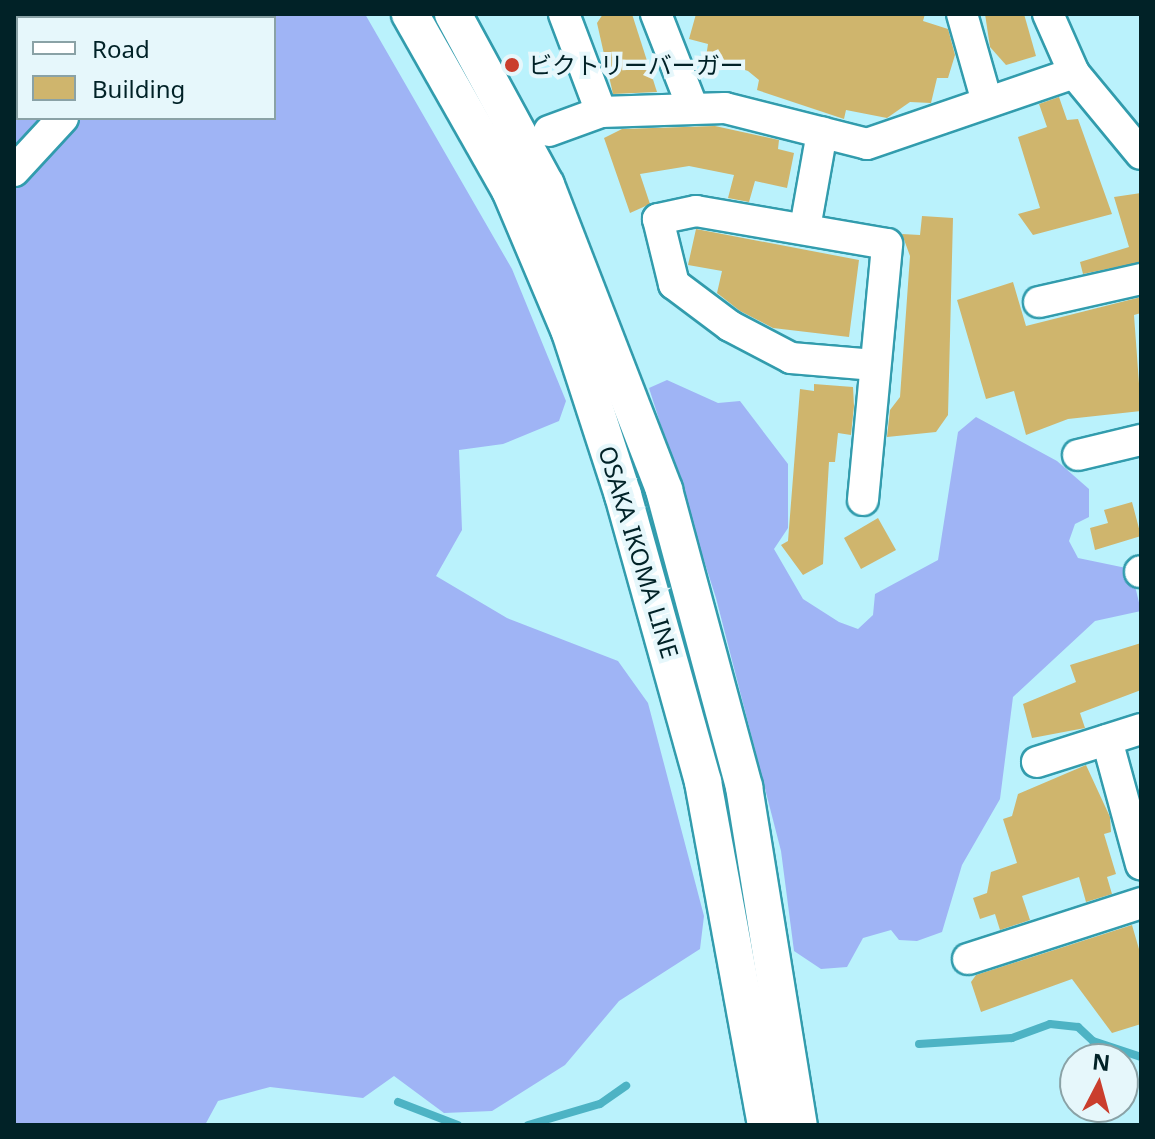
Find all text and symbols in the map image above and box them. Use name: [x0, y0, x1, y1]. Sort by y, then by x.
legend: [16, 16, 276, 120]
text: Road: [92, 32, 150, 65]
place label: ビクトリーバーガー: [528, 51, 744, 79]
marker: ビクトリーバーガー: [503, 56, 521, 74]
text: Building: [92, 72, 185, 105]
street label: OSAKA IKOMA LINE: [593, 442, 685, 662]
north arrow: [1059, 1043, 1139, 1123]
text: N: [1091, 1045, 1112, 1077]

